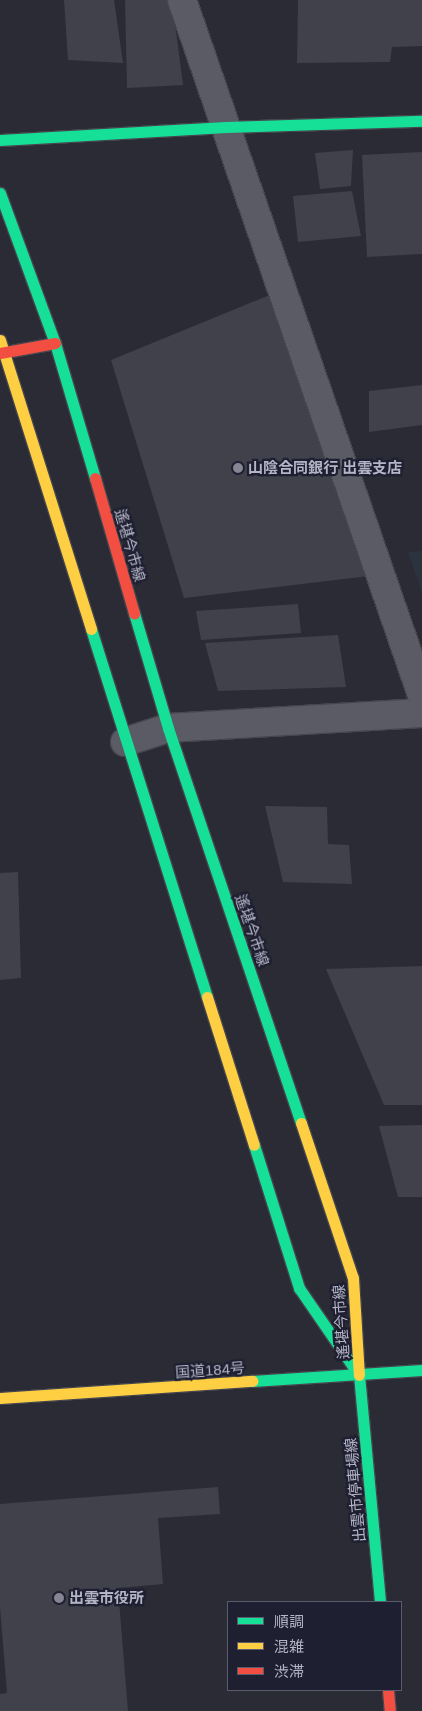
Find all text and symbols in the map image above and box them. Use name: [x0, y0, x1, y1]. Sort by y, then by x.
place label: 山陰合同銀行 出雲支店: [248, 459, 402, 477]
marker: 山陰合同銀行 出雲支店: [232, 462, 244, 474]
street label: 遙堪今市線: [111, 506, 149, 584]
street label: 遙堪今市線: [231, 892, 273, 968]
street label: 遙堪今市線: [329, 1284, 353, 1360]
street label: 国道184号: [174, 1359, 246, 1381]
street label: 出雲市停車場線: [341, 1437, 369, 1543]
place label: 出雲市役所: [69, 1589, 144, 1607]
marker: 出雲市役所: [53, 1592, 65, 1604]
legend: [227, 1601, 402, 1691]
text: 順調: [274, 1613, 304, 1630]
text: 混雑: [274, 1638, 304, 1655]
text: 渋滞: [274, 1663, 304, 1680]

